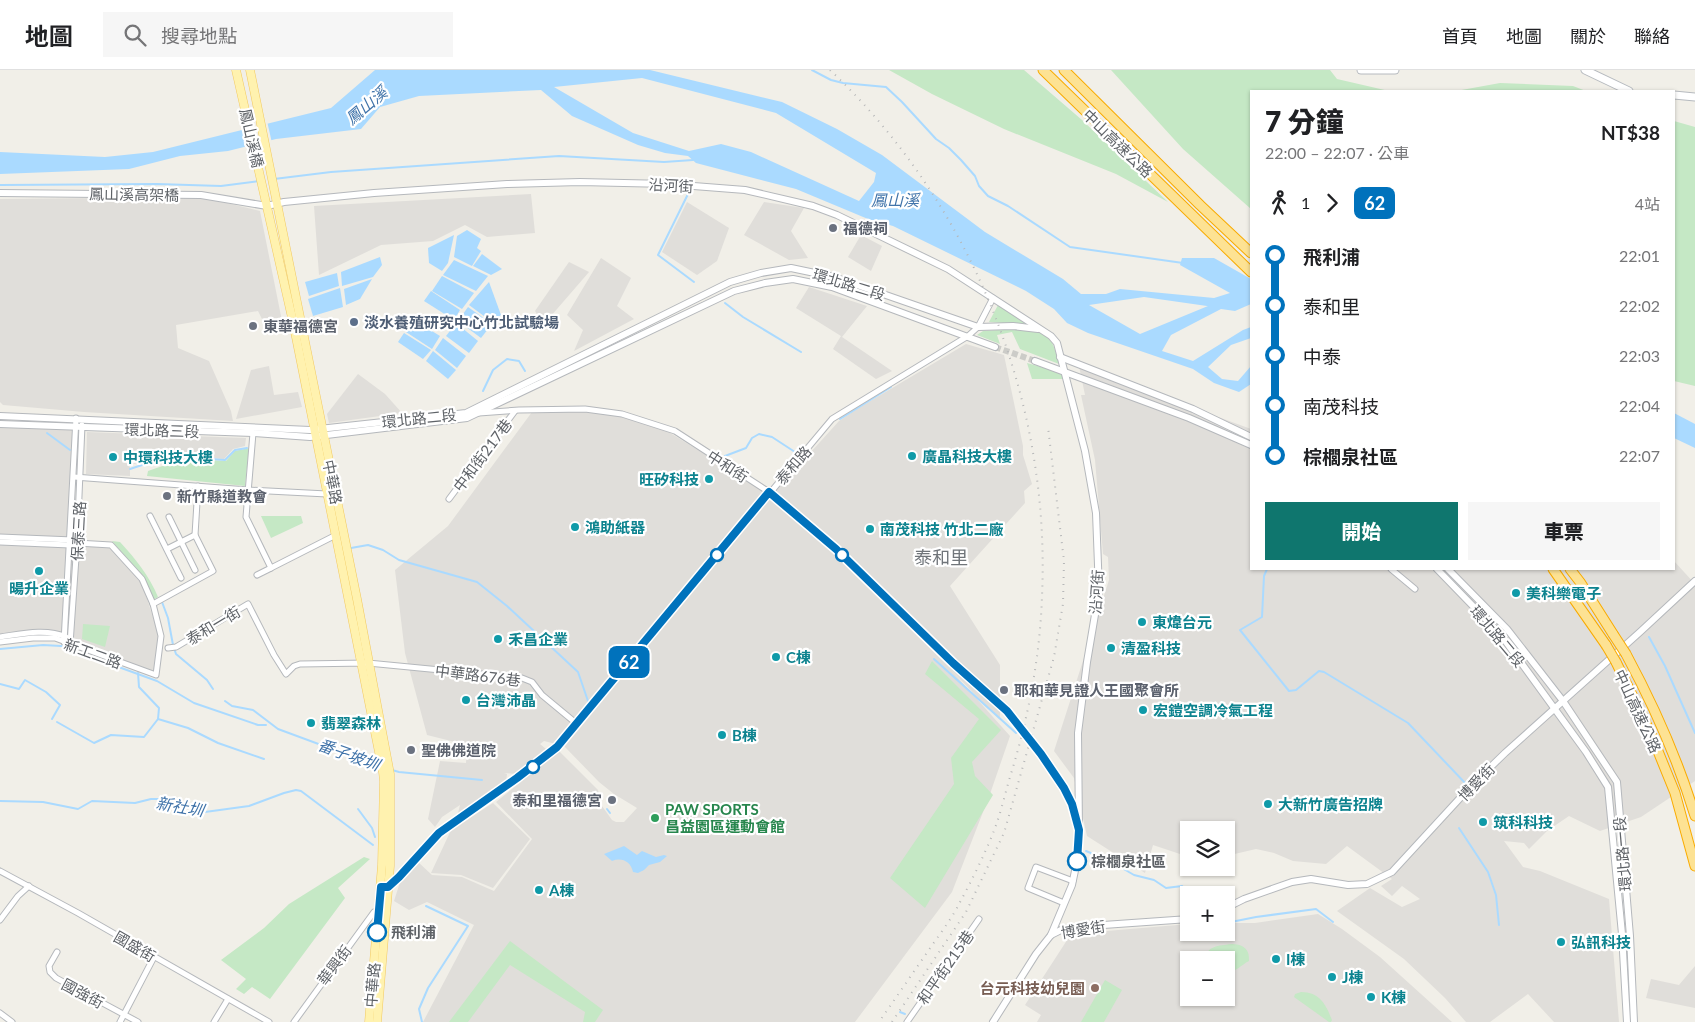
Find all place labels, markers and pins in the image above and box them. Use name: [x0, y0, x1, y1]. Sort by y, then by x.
place label: 福德祠: [843, 219, 888, 237]
marker: 福德祠: [827, 222, 839, 234]
place label: 淡水養殖研究中心竹北試驗場: [364, 313, 559, 331]
marker: 淡水養殖研究中心竹北試驗場: [348, 316, 360, 328]
place label: 東華福德宮: [263, 317, 338, 335]
marker: 東華福德宮: [247, 320, 259, 332]
place label: 廣晶科技大樓: [922, 447, 1012, 465]
place label: 中環科技大樓: [123, 448, 213, 466]
marker: 廣晶科技大樓: [906, 450, 918, 462]
marker: 中環科技大樓: [107, 451, 119, 463]
place label: 旺矽科技: [639, 470, 699, 488]
marker: 旺矽科技: [703, 473, 715, 485]
place label: 新竹縣道教會: [177, 487, 267, 505]
marker: 新竹縣道教會: [161, 490, 173, 502]
place label: 鴻助紙器: [585, 518, 645, 536]
place label: 南茂科技 竹北二廠: [880, 520, 1004, 538]
marker: 鴻助紙器: [569, 521, 581, 533]
marker: 南茂科技 竹北二廠: [864, 523, 876, 535]
unlabelled marker: [710, 548, 724, 562]
unlabelled marker: [835, 548, 849, 562]
marker: 暘升企業: [33, 565, 45, 577]
place label: 暘升企業: [9, 579, 69, 597]
place label: 美科樂電子: [1526, 584, 1601, 602]
marker: 美科樂電子: [1510, 587, 1522, 599]
place label: 東煒台元: [1152, 613, 1212, 631]
marker: 東煒台元: [1136, 616, 1148, 628]
place label: 禾昌企業: [508, 630, 568, 648]
marker: 禾昌企業: [492, 633, 504, 645]
place label: 清盈科技: [1121, 639, 1181, 657]
marker: 清盈科技: [1105, 642, 1117, 654]
place label: C棟: [786, 648, 811, 666]
marker: C棟: [770, 651, 782, 663]
place label: 耶和華見證人王國聚會所: [1014, 681, 1179, 699]
marker: 耶和華見證人王國聚會所: [998, 684, 1010, 696]
place label: 台灣沛晶: [476, 691, 536, 709]
marker: 台灣沛晶: [460, 694, 472, 706]
place label: 宏鎧空調冷氣工程: [1153, 701, 1273, 719]
marker: 宏鎧空調冷氣工程: [1137, 704, 1149, 716]
place label: 翡翠森林: [321, 714, 381, 732]
marker: 翡翠森林: [305, 717, 317, 729]
place label: B棟: [732, 726, 757, 744]
marker: B棟: [716, 729, 728, 741]
place label: 聖佛佛道院: [421, 741, 496, 759]
marker: 聖佛佛道院: [405, 744, 417, 756]
unlabelled marker: [526, 760, 540, 774]
place label: 泰和里福德宮: [512, 791, 602, 809]
marker: 泰和里福德宮: [606, 794, 618, 806]
place label: 大新竹廣告招牌: [1278, 795, 1383, 813]
marker: 大新竹廣告招牌: [1262, 798, 1274, 810]
place label: PAW SPORTS 昌益園區運動會館: [665, 800, 785, 835]
marker: PAW SPORTS 昌益園區運動會館: [649, 812, 661, 824]
place label: 筑科科技: [1493, 813, 1553, 831]
marker: 筑科科技: [1477, 816, 1489, 828]
marker: 棕櫚泉社區: [1067, 851, 1087, 871]
place label: 棕櫚泉社區: [1091, 852, 1166, 870]
place label: A棟: [548, 881, 574, 899]
marker: A棟: [533, 884, 545, 896]
marker: 飛利浦: [367, 922, 387, 942]
place label: 飛利浦: [391, 923, 436, 941]
place label: 弘訊科技: [1571, 933, 1631, 951]
marker: 弘訊科技: [1555, 936, 1567, 948]
place label: I棟: [1286, 950, 1305, 968]
marker: I棟: [1270, 953, 1282, 965]
place label: J棟: [1342, 968, 1363, 986]
marker: J棟: [1326, 971, 1338, 983]
place label: 台元科技幼兒園: [980, 979, 1085, 997]
marker: 台元科技幼兒園: [1089, 982, 1101, 994]
place label: K棟: [1381, 988, 1406, 1006]
marker: K棟: [1365, 991, 1377, 1003]

